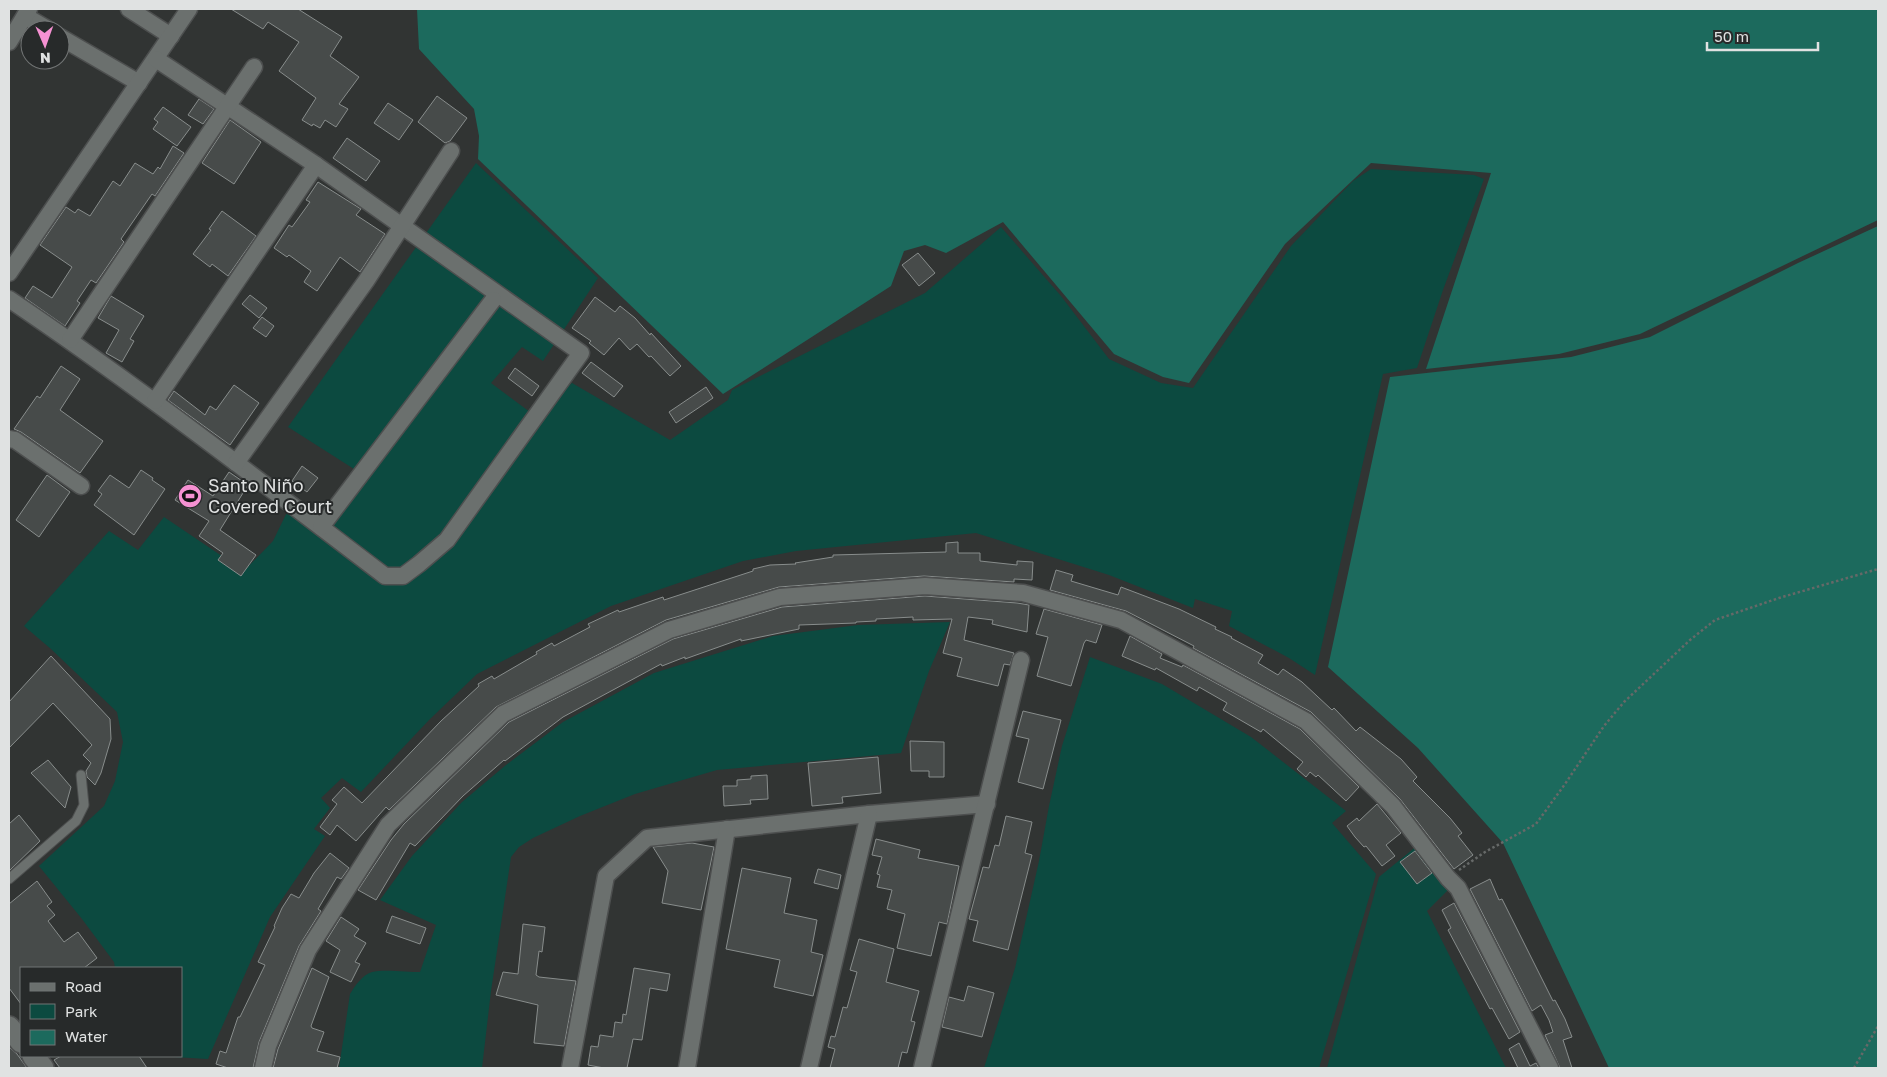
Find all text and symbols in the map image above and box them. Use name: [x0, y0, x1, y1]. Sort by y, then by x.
north arrow: [20, 20, 70, 70]
scale bar: [1707, 20, 1818, 52]
text: 50 m: [1714, 27, 1749, 45]
text: N: [40, 50, 51, 67]
place label: Santo Niño Covered Court: [208, 474, 332, 517]
sports icon: Santo Niño Covered Court: [177, 483, 203, 509]
legend: [20, 967, 182, 1057]
text: Road: [65, 977, 102, 995]
text: Park: [65, 1002, 98, 1020]
text: Water: [65, 1027, 108, 1045]

